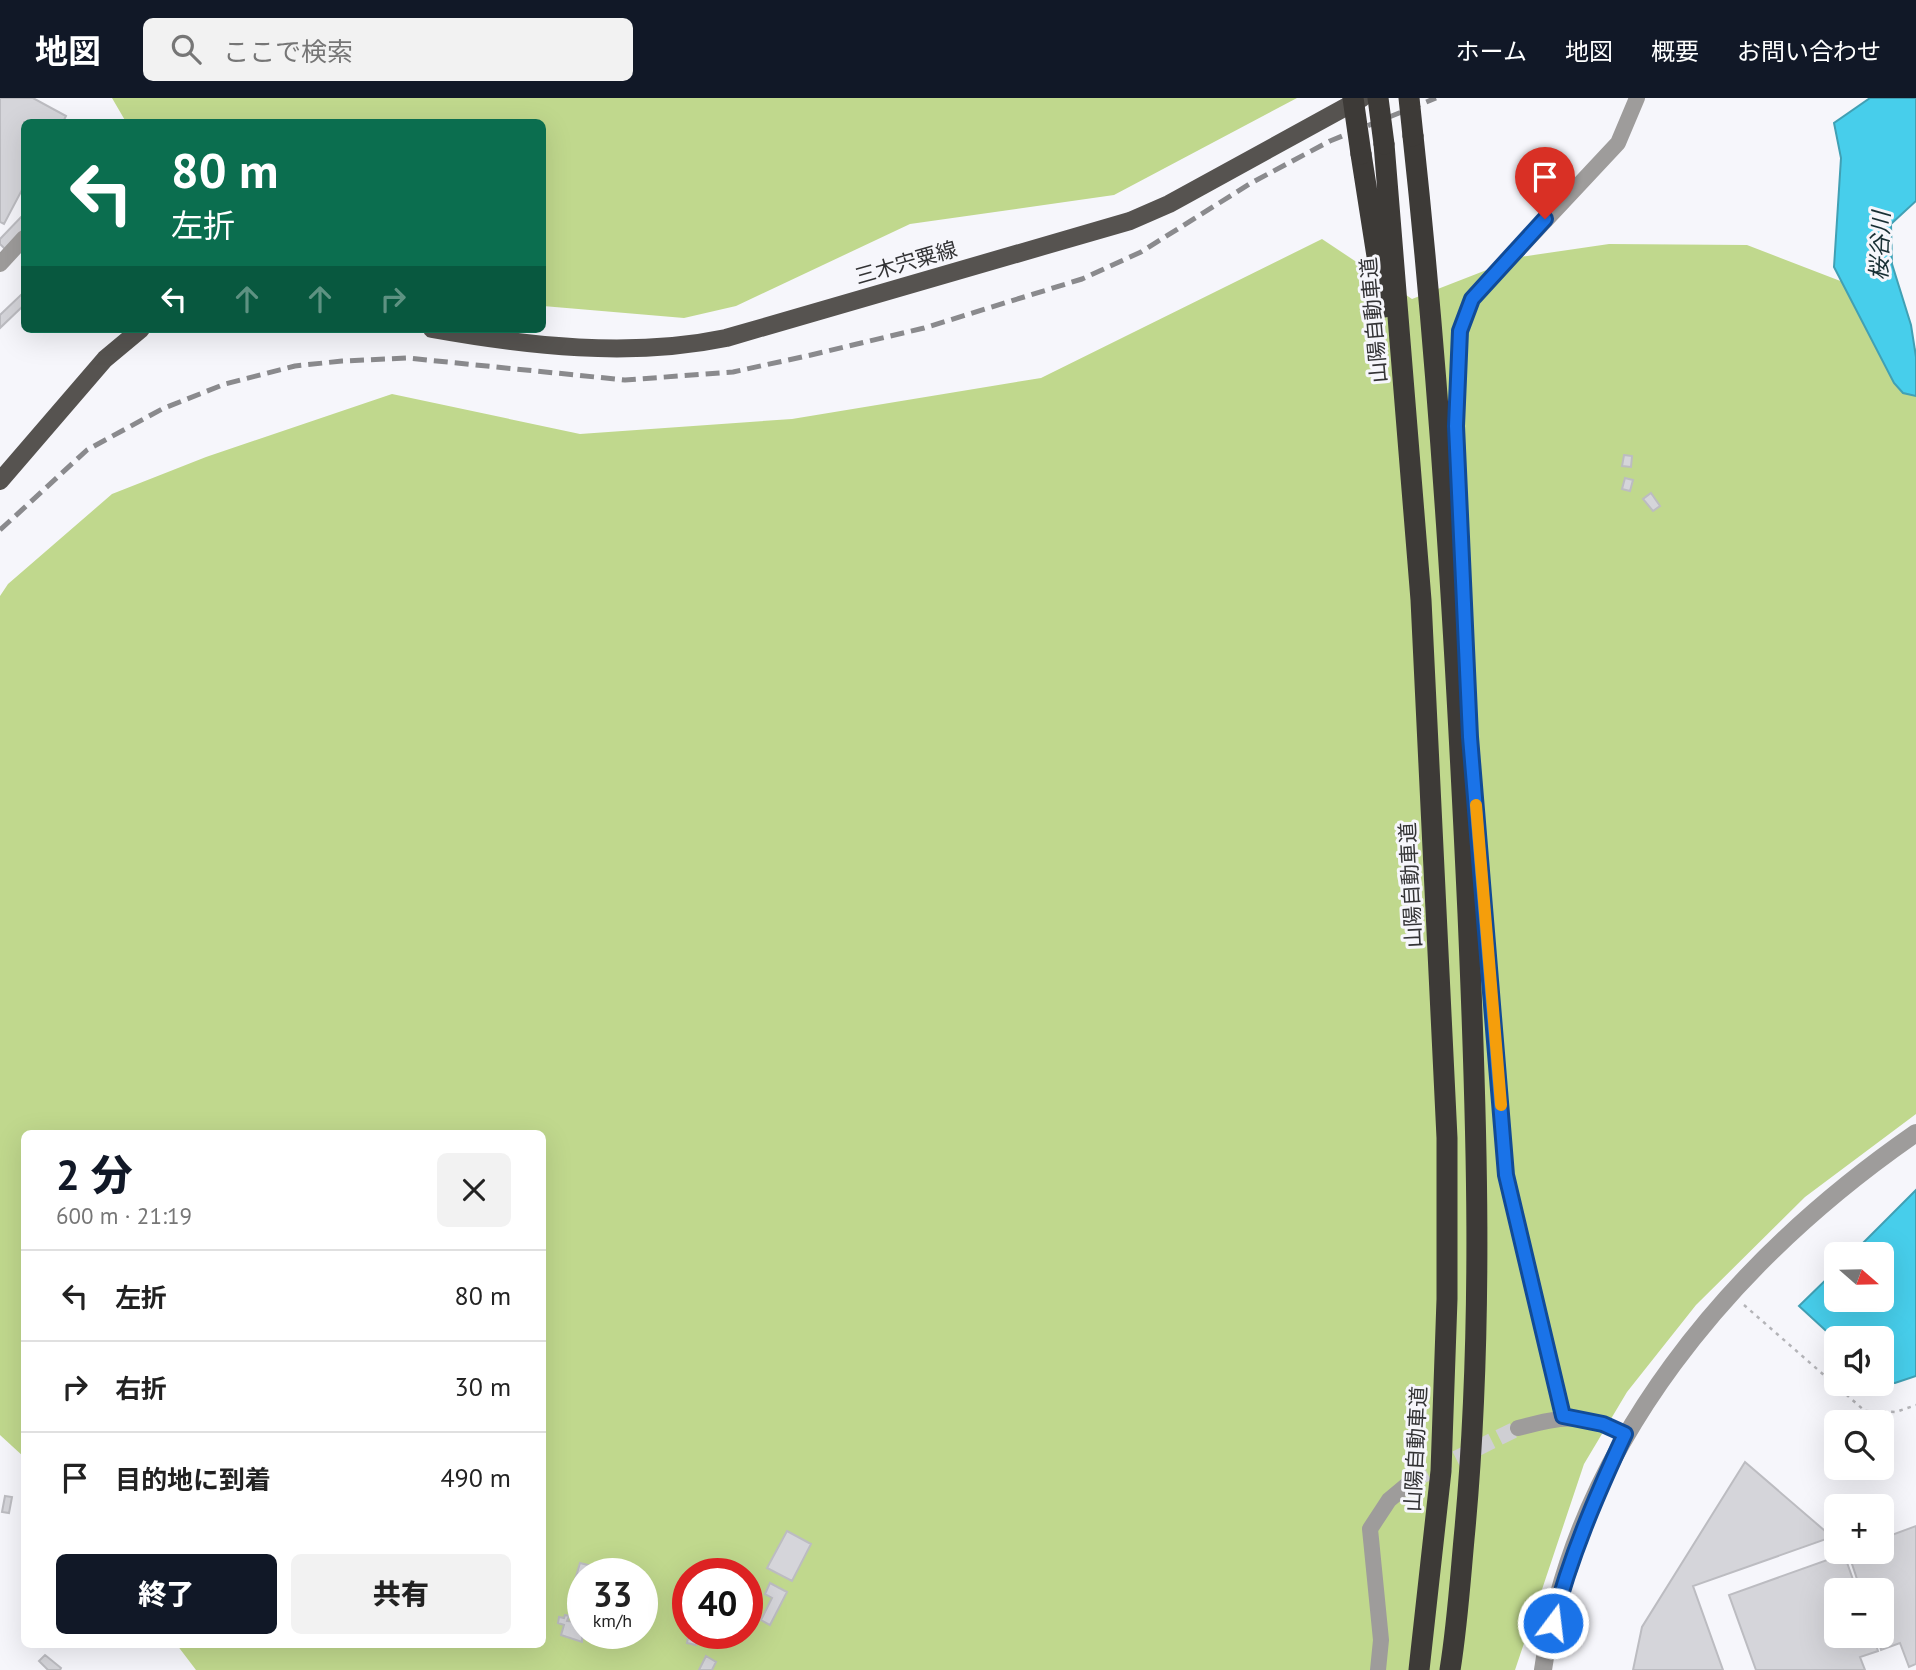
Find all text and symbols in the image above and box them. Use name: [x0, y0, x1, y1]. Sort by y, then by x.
search box: [143, 18, 633, 81]
text: 地図: [35, 29, 101, 72]
icon: search: [167, 30, 205, 68]
text: ここで検索: [223, 35, 353, 68]
text: ホーム: [1456, 36, 1527, 67]
text: 地図: [1565, 36, 1613, 67]
text: 概要: [1651, 36, 1699, 67]
text: お問い合わせ: [1737, 36, 1881, 67]
text: 80 m: [171, 138, 278, 202]
icon: left: [56, 147, 147, 238]
pin: [1515, 147, 1575, 219]
icon: arrive: [1526, 158, 1564, 196]
text: 左折: [171, 204, 235, 246]
water label: 桜谷川: [1864, 208, 1895, 281]
street label: 三木宍粟線: [852, 235, 960, 290]
street label: 山陽自動車道: [1355, 256, 1392, 384]
icon: left: [155, 280, 193, 318]
icon: ahead: [228, 280, 266, 318]
icon: ahead: [301, 280, 339, 318]
icon: right: [374, 280, 412, 318]
street label: 山陽自動車道: [1394, 821, 1427, 949]
text: 2 分: [56, 1147, 132, 1202]
button: close: [437, 1153, 511, 1227]
text: 600 m · 21:19: [56, 1201, 192, 1230]
north arrow: [1824, 1242, 1894, 1312]
map controls: [1824, 1242, 1894, 1648]
icon: left: [56, 1277, 94, 1315]
text: 80 m: [455, 1279, 511, 1312]
text: 左折: [115, 1281, 167, 1314]
button: sound: [1824, 1326, 1894, 1396]
icon: right: [56, 1368, 94, 1406]
text: 30 m: [455, 1370, 511, 1403]
text: 右折: [115, 1372, 167, 1405]
street label: 山陽自動車道: [1399, 1385, 1432, 1513]
button: search: [1824, 1410, 1894, 1480]
icon: arrive: [56, 1459, 94, 1497]
text: 490 m: [440, 1461, 511, 1494]
text: 目的地に到着: [115, 1463, 271, 1496]
button: +: [1824, 1494, 1894, 1564]
button: 終了: [56, 1554, 277, 1634]
button: 共有: [291, 1554, 511, 1634]
speed limit sign: 40: [672, 1558, 763, 1649]
text: 33: [593, 1571, 632, 1617]
button: −: [1824, 1578, 1894, 1648]
position arrow: [1516, 1586, 1590, 1660]
text: km/h: [593, 1609, 632, 1632]

